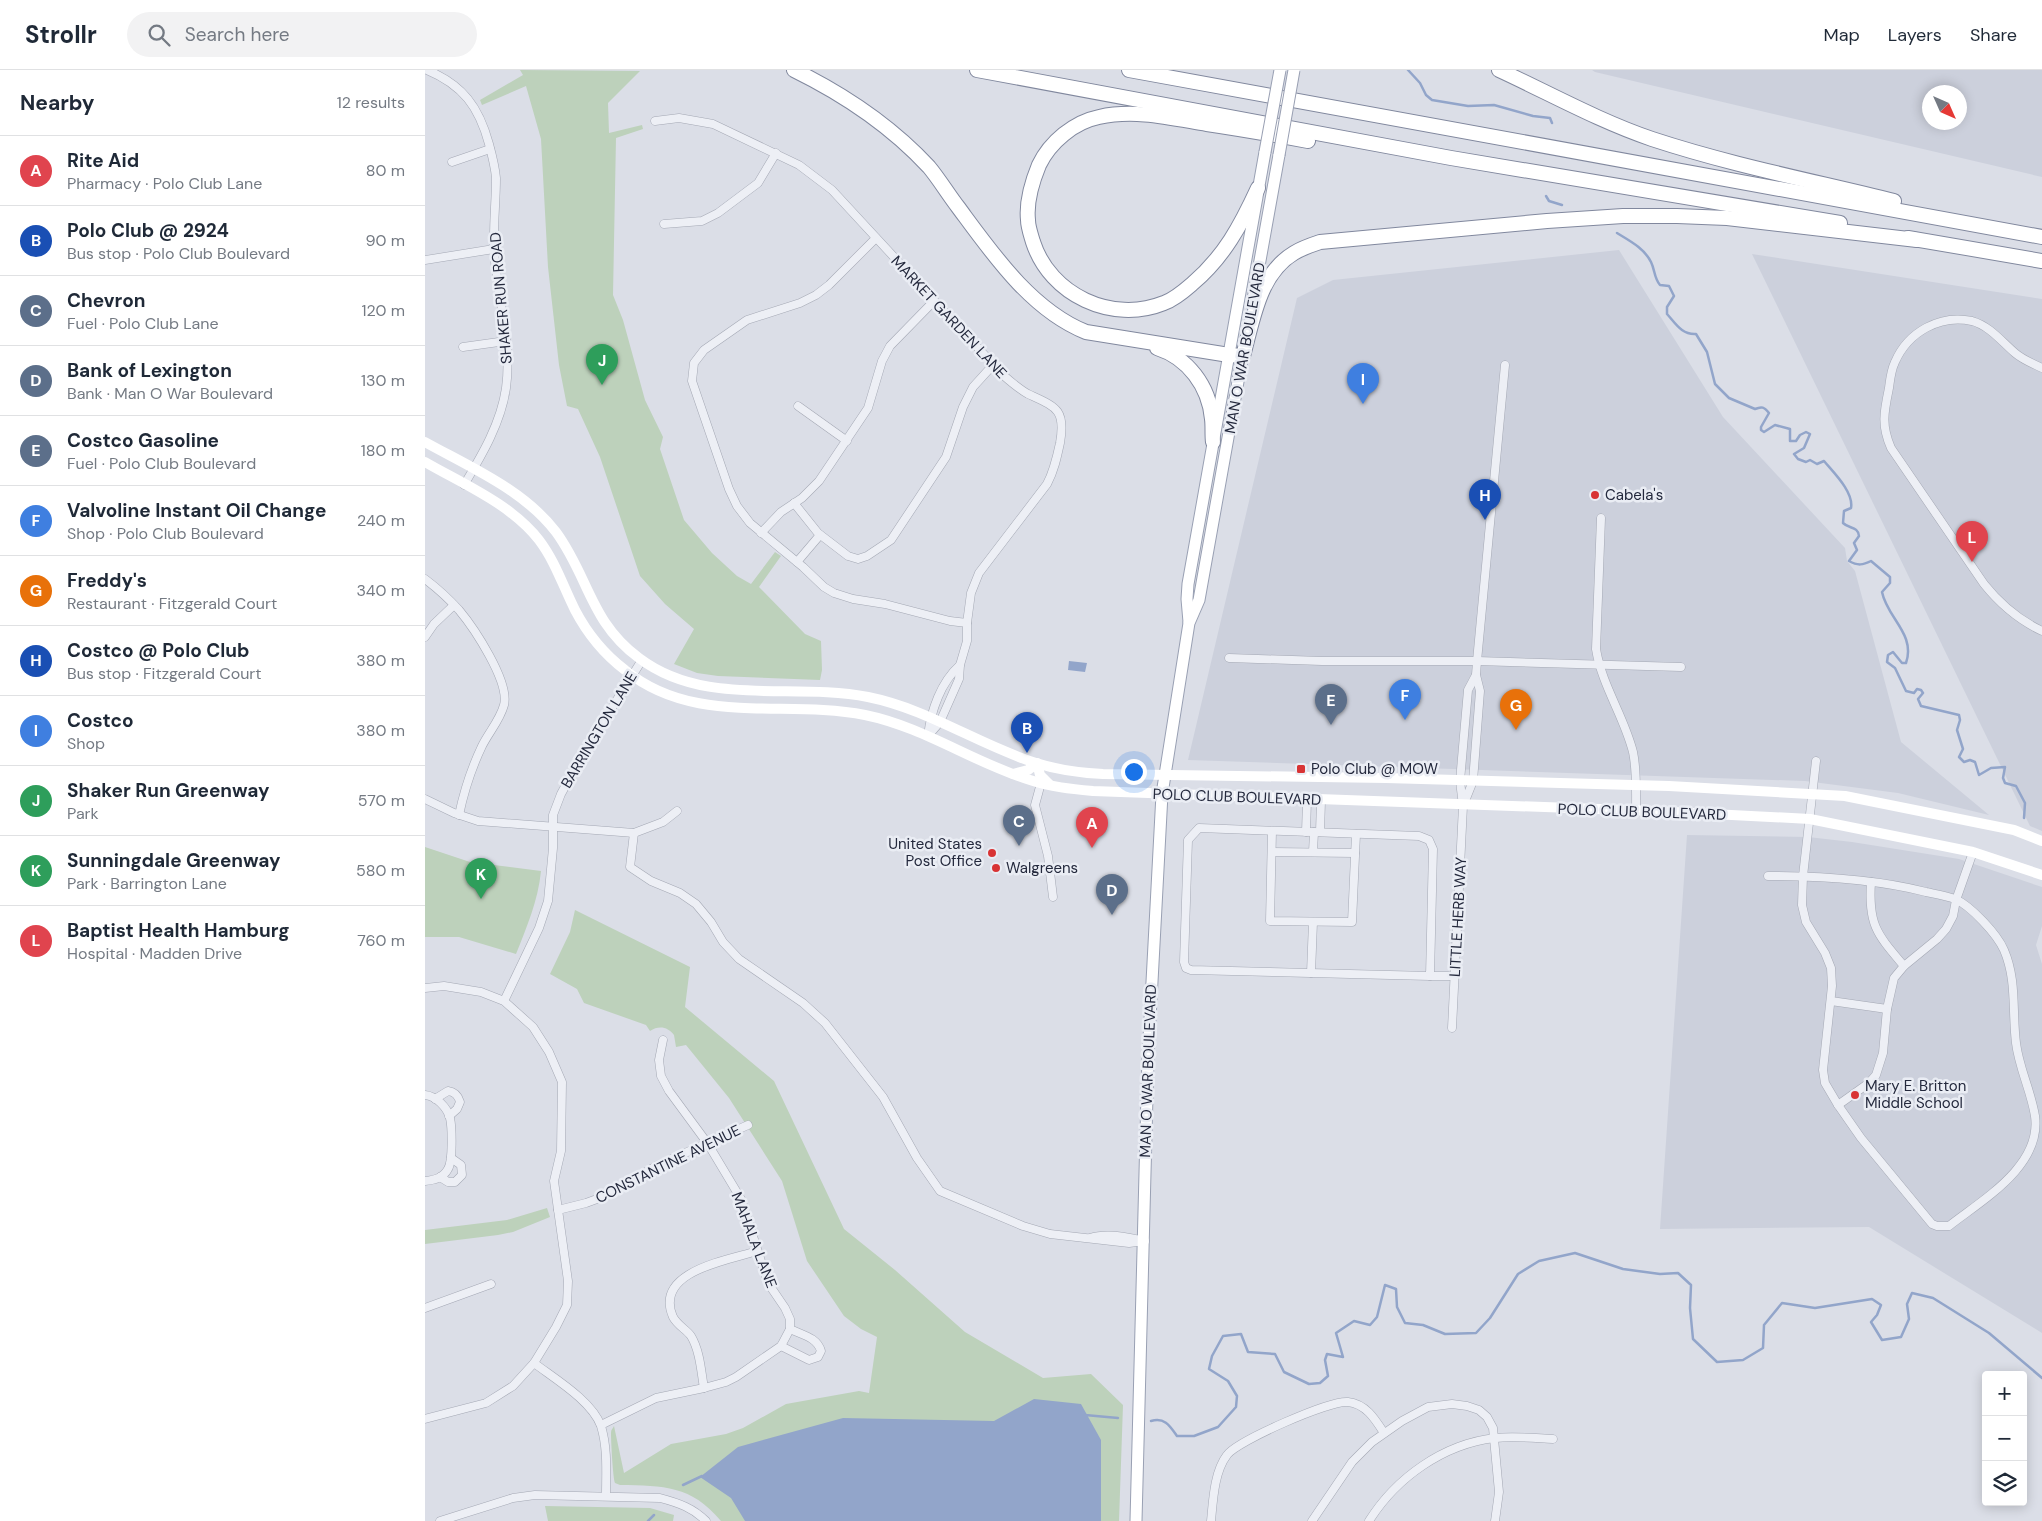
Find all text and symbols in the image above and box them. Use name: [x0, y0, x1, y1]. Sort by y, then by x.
search box: [127, 12, 477, 57]
text: Strollr: [25, 19, 97, 50]
icon: search: [145, 21, 173, 49]
text: Search here: [185, 22, 290, 47]
text: Map: [1824, 23, 1860, 47]
text: Layers: [1888, 23, 1942, 47]
text: Share: [1970, 23, 2017, 47]
north arrow: [1922, 85, 1967, 130]
text: Nearby: [20, 89, 94, 117]
text: 12 results: [337, 92, 405, 113]
text: Rite Aid: [67, 148, 139, 173]
text: A: [30, 160, 42, 181]
text: 80 m: [366, 160, 405, 181]
text: Pharmacy · Polo Club Lane: [67, 173, 262, 194]
text: Polo Club @ 2924: [67, 218, 229, 243]
text: B: [31, 230, 41, 251]
text: 90 m: [365, 230, 405, 251]
street label: SHAKER RUN ROAD: [485, 231, 517, 365]
text: Bus stop · Polo Club Boulevard: [67, 243, 290, 264]
street label: MARKET GARDEN LANE: [887, 251, 1011, 383]
street label: MAN O WAR BOULEVARD: [1220, 261, 1270, 435]
text: Chevron: [67, 288, 146, 313]
text: C: [30, 300, 42, 321]
text: 120 m: [361, 300, 405, 321]
text: Fuel · Polo Club Lane: [67, 313, 219, 334]
pin: J: [586, 344, 618, 385]
text: Bank of Lexington: [67, 358, 232, 383]
pin: I: [1347, 363, 1379, 404]
text: D: [30, 370, 42, 391]
text: 130 m: [361, 370, 405, 391]
text: Bank · Man O War Boulevard: [67, 383, 273, 404]
text: Costco Gasoline: [67, 428, 219, 453]
text: E: [31, 440, 41, 461]
text: 180 m: [361, 440, 405, 461]
text: Fuel · Polo Club Boulevard: [67, 453, 256, 474]
pin: H: [1469, 479, 1501, 520]
place label: Cabela's: [1605, 485, 1663, 505]
marker: Cabela's: [1589, 489, 1601, 501]
text: Valvoline Instant Oil Change: [67, 498, 326, 523]
text: F: [32, 510, 40, 531]
text: 240 m: [357, 510, 405, 531]
pin: L: [1956, 521, 1988, 562]
text: Shop · Polo Club Boulevard: [67, 523, 264, 544]
text: Freddy's: [67, 568, 147, 593]
text: G: [30, 580, 42, 601]
text: 340 m: [356, 580, 405, 601]
text: Restaurant · Fitzgerald Court: [67, 593, 277, 614]
text: Costco @ Polo Club: [67, 638, 250, 663]
text: H: [30, 650, 42, 671]
text: 380 m: [356, 650, 405, 671]
text: Bus stop · Fitzgerald Court: [67, 663, 262, 684]
street label: BARRINGTON LANE: [556, 668, 642, 792]
pin: F: [1389, 679, 1421, 720]
pin: E: [1315, 684, 1347, 725]
pin: G: [1500, 689, 1532, 730]
text: Costco: [67, 708, 134, 733]
pin: B: [1011, 712, 1043, 753]
text: I: [34, 720, 38, 741]
text: 380 m: [356, 720, 405, 741]
text: Shop: [67, 733, 105, 754]
your location: [1121, 759, 1147, 785]
place label: Polo Club @ MOW: [1311, 759, 1438, 779]
marker: Polo Club @ MOW: [1295, 763, 1307, 775]
text: Shaker Run Greenway: [67, 778, 269, 803]
street label: POLO CLUB BOULEVARD: [1152, 784, 1322, 810]
text: J: [32, 790, 40, 811]
text: 570 m: [358, 790, 405, 811]
street label: POLO CLUB BOULEVARD: [1557, 799, 1727, 825]
text: Park: [67, 803, 99, 824]
pin: C: [1003, 805, 1035, 846]
pin: A: [1076, 807, 1108, 848]
place label: United States Post Office: [888, 834, 982, 871]
marker: United States Post Office: [986, 847, 998, 859]
text: Sunningdale Greenway: [67, 848, 280, 873]
street label: LITTLE HERB WAY: [1445, 856, 1471, 978]
pin: K: [465, 858, 497, 899]
place label: Walgreens: [1006, 858, 1078, 878]
text: K: [31, 860, 41, 881]
text: 580 m: [356, 860, 405, 881]
marker: Walgreens: [990, 862, 1002, 874]
text: Park · Barrington Lane: [67, 873, 227, 894]
pin: D: [1096, 874, 1128, 915]
text: Baptist Health Hamburg: [67, 918, 290, 943]
text: L: [32, 930, 40, 951]
text: 760 m: [357, 930, 405, 951]
text: Hospital · Madden Drive: [67, 943, 242, 964]
street label: MAN O WAR BOULEVARD: [1135, 984, 1161, 1158]
place label: Mary E. Britton Middle School: [1865, 1076, 1966, 1113]
marker: Mary E. Britton Middle School: [1849, 1089, 1861, 1101]
street label: CONSTANTINE AVENUE: [592, 1120, 744, 1208]
street label: MAHALA LANE: [727, 1189, 781, 1291]
map controls: [1982, 1371, 2027, 1506]
button: +: [1982, 1371, 2027, 1416]
button: −: [1982, 1416, 2027, 1461]
button: layers: [1982, 1461, 2027, 1506]

